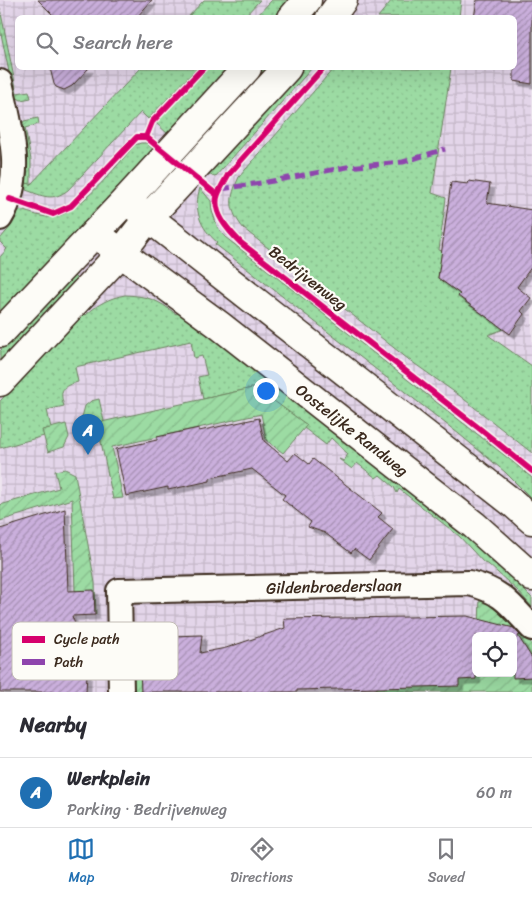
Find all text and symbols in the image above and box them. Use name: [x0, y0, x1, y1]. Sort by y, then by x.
search box: [15, 15, 517, 70]
text: Search here: [73, 26, 173, 59]
icon: search: [33, 29, 61, 57]
street label: Bedrijvenweg: [262, 238, 354, 318]
street label: Oostelijke Randweg: [289, 376, 416, 484]
your location: [253, 378, 279, 404]
pin: A: [72, 414, 104, 455]
street label: Gildenbroederslaan: [266, 570, 402, 602]
legend: [12, 622, 178, 680]
text: Cycle path: [54, 627, 120, 652]
map controls: [472, 632, 517, 677]
button: locate: [472, 632, 517, 677]
text: Path: [54, 650, 83, 675]
text: Nearby: [20, 706, 86, 744]
text: Werkplein: [67, 762, 150, 795]
text: A: [31, 778, 41, 807]
text: 60 m: [476, 778, 512, 807]
text: Parking · Bedrijvenweg: [67, 795, 227, 824]
tab: Map: [67, 835, 95, 890]
tab: Directions: [230, 835, 293, 890]
tab: Saved: [428, 835, 465, 890]

